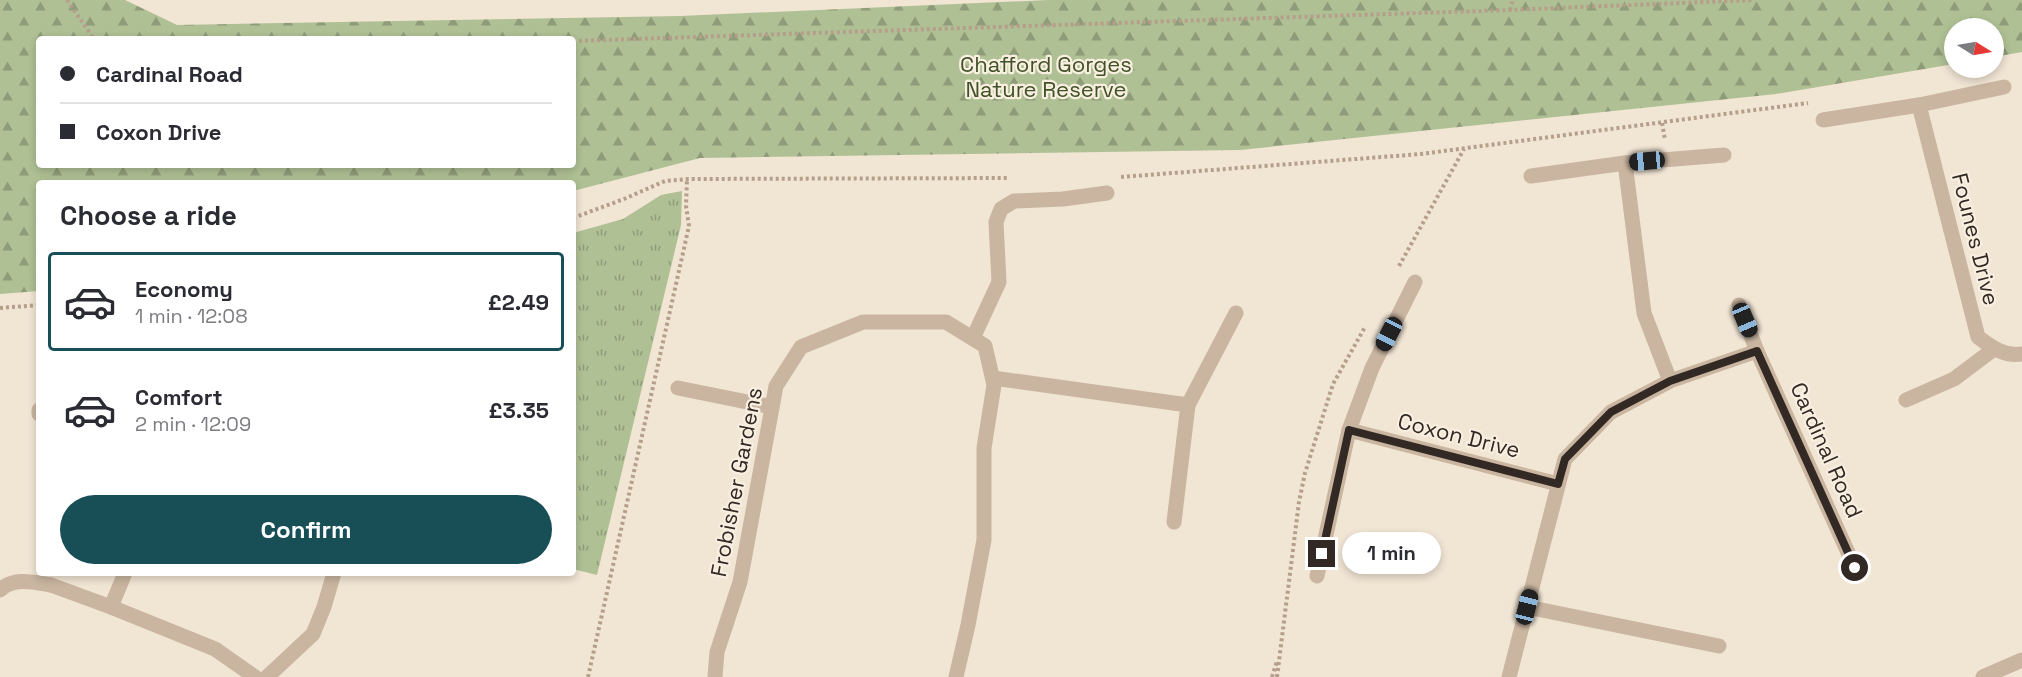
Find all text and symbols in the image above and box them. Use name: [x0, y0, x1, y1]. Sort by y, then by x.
north arrow: [1944, 18, 2004, 78]
map controls: [1944, 18, 2004, 78]
park label: Chafford Gorges Nature Reserve: [960, 50, 1132, 103]
text: Cardinal Road: [96, 60, 243, 88]
text: Coxon Drive: [96, 118, 222, 146]
car: [1628, 150, 1666, 172]
street label: Founes Drive: [1946, 170, 2006, 308]
text: Choose a ride: [60, 198, 237, 233]
icon: car: [63, 275, 117, 329]
text: Economy: [135, 275, 233, 303]
text: £2.49: [488, 288, 549, 316]
car: [1730, 300, 1760, 340]
text: 1 min · 12:08: [135, 303, 248, 329]
car: [1373, 314, 1405, 354]
street label: Cardinal Road: [1785, 378, 1869, 522]
icon: car: [63, 383, 117, 437]
text: Comfort: [135, 383, 223, 411]
street label: Frobisher Gardens: [704, 385, 768, 579]
text: £3.35: [488, 396, 549, 424]
street label: Coxon Drive: [1395, 406, 1523, 464]
text: 2 min · 12:09: [135, 411, 251, 437]
button: Confirm: [60, 495, 552, 564]
callout: 1 min: [1343, 533, 1442, 575]
route end: [1308, 540, 1335, 567]
text: 1 min: [1367, 540, 1416, 566]
route start: [1841, 554, 1868, 581]
car: [1514, 587, 1540, 627]

